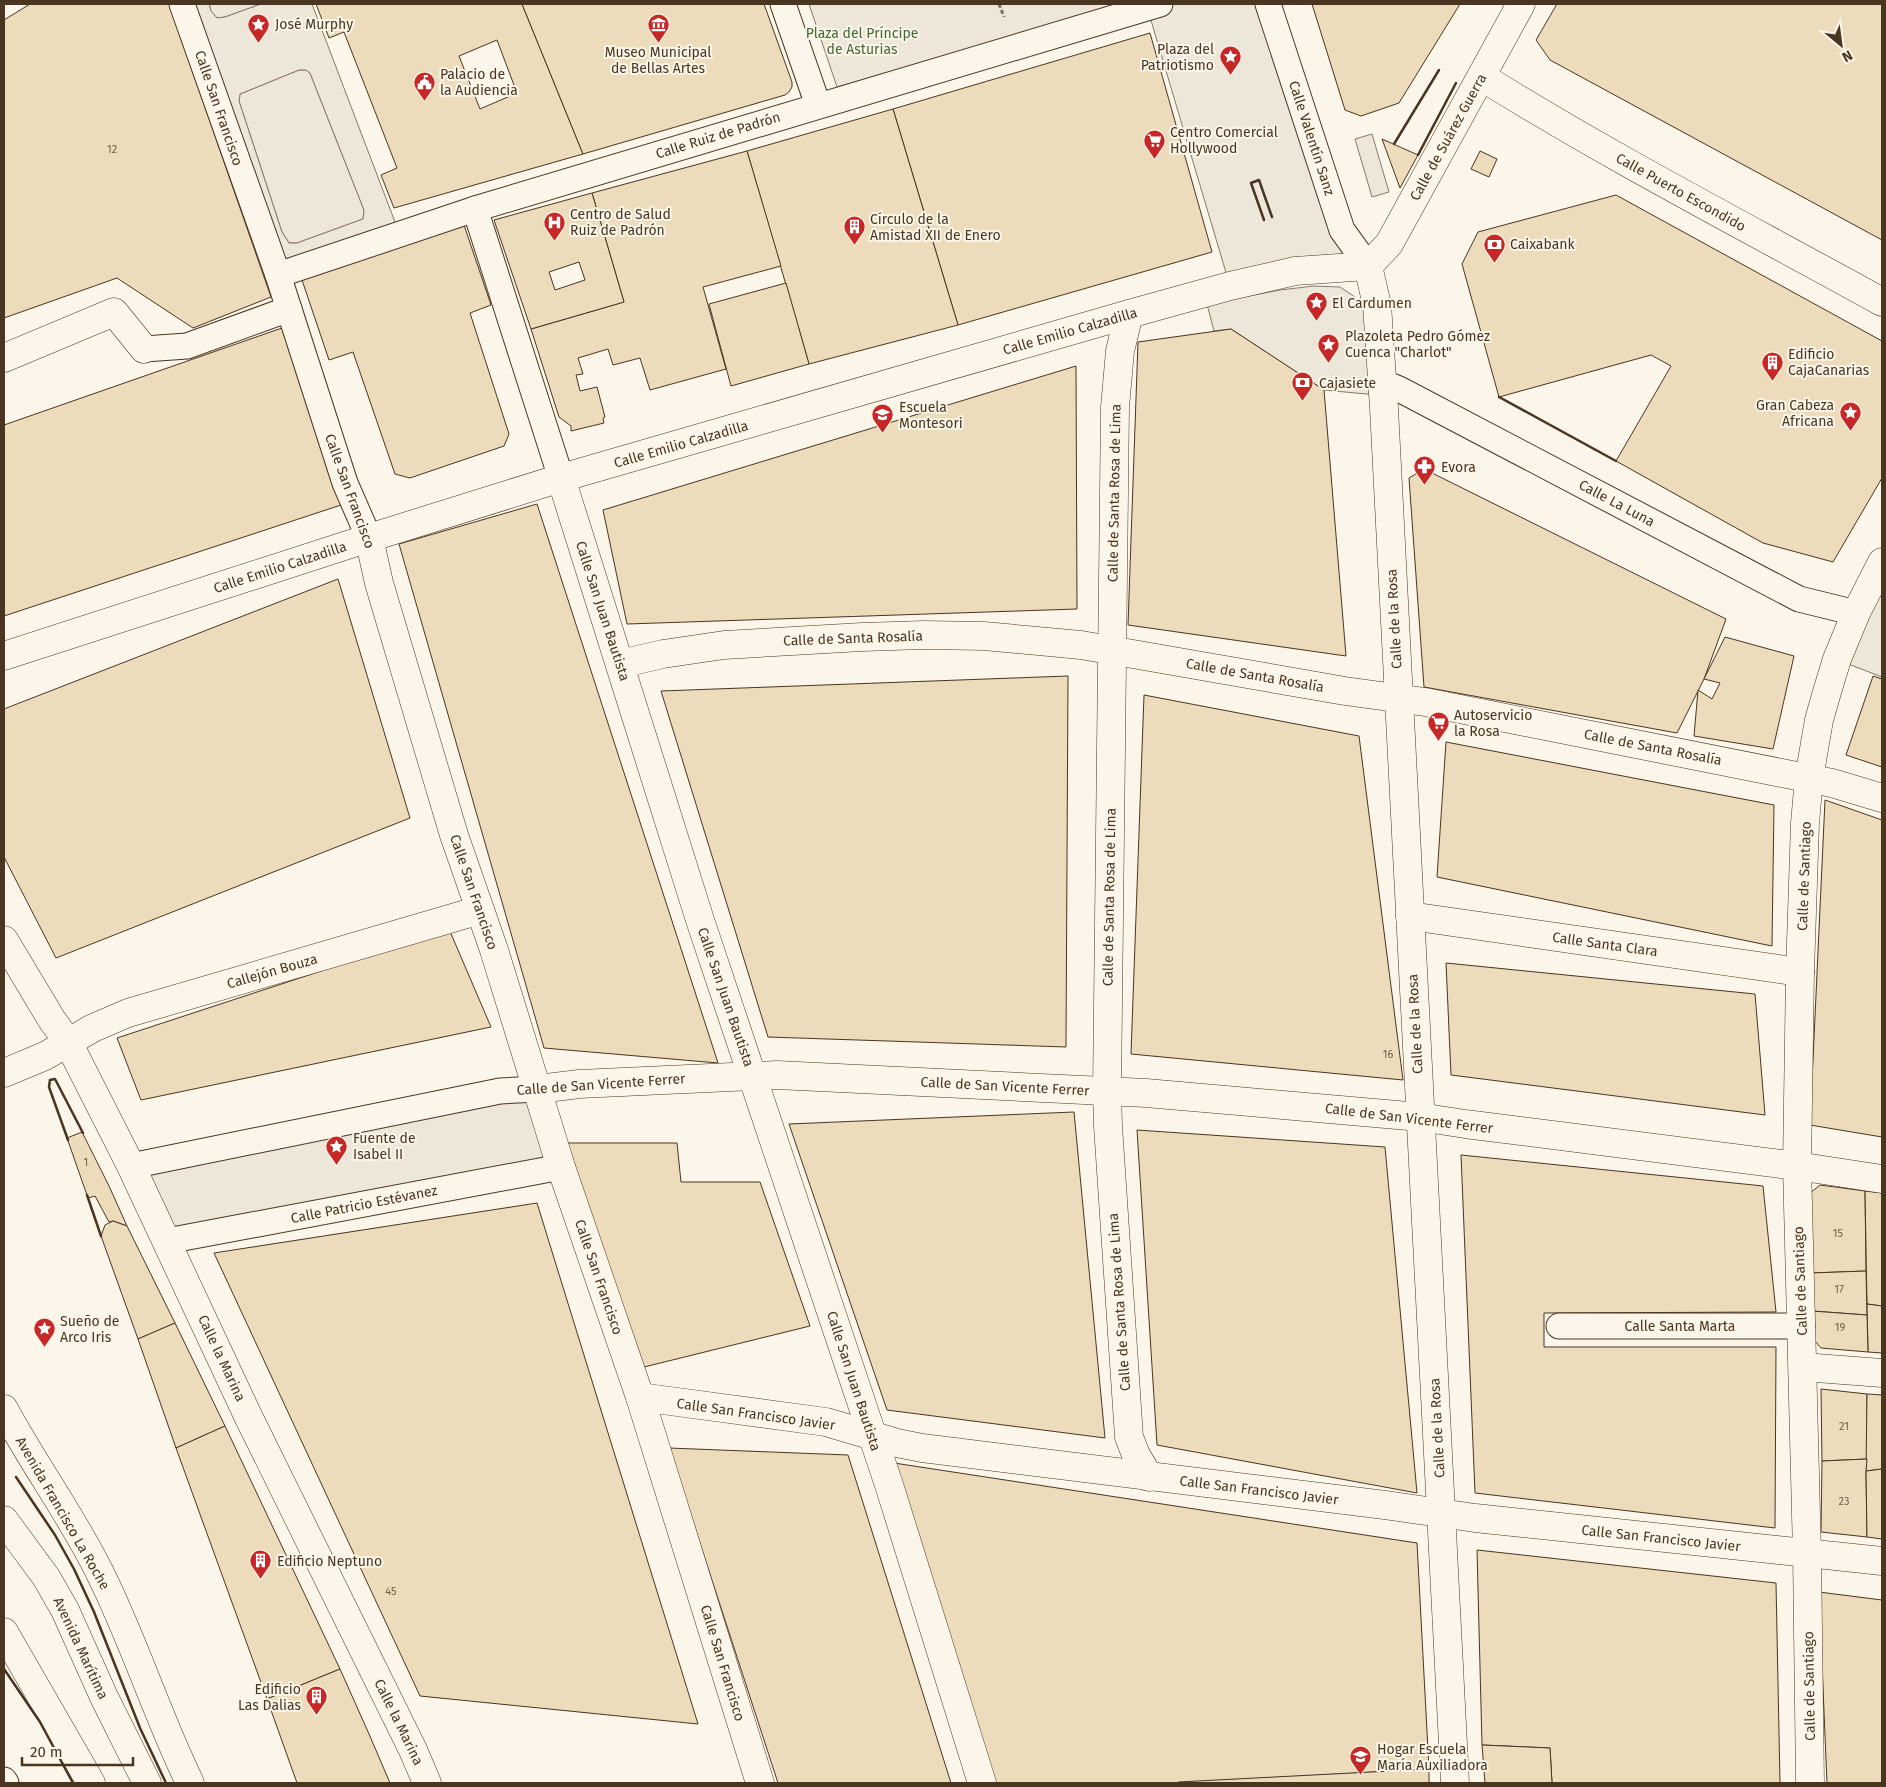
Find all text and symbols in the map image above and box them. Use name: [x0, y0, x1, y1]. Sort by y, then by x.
place icon: José Murphy: [247, 12, 271, 43]
museum icon: Museo Municipal de Bellas Artes: [646, 12, 670, 43]
place label: José Murphy: [275, 16, 353, 33]
north arrow: [1816, 20, 1866, 70]
park label: Plaza del Príncipe de Asturias: [806, 25, 918, 58]
place label: Plaza del Patriotismo: [1141, 41, 1214, 74]
place label: Museo Municipal de Bellas Artes: [605, 44, 711, 77]
place icon: Plaza del Patriotismo: [1218, 45, 1242, 76]
text: N: [1839, 46, 1855, 66]
street label: Calle San Francisco: [191, 48, 246, 168]
place label: Palacio de la Audiencia: [440, 66, 518, 99]
public building icon: Palacio de la Audiencia: [412, 70, 436, 101]
street label: Calle de Suárez Guerra: [1406, 71, 1490, 204]
street label: Calle Valentín Sanz: [1285, 79, 1338, 198]
street label: Calle Ruiz de Padrón: [654, 108, 783, 163]
place label: Centro Comercial Hollywood: [1170, 124, 1278, 157]
supermarket icon: Centro Comercial Hollywood: [1142, 128, 1166, 159]
house number: 12: [107, 143, 117, 156]
street label: Calle Puerto Escondido: [1613, 150, 1749, 235]
place label: Centro de Salud Ruiz de Padrón: [570, 206, 671, 239]
hospital icon: Centro de Salud Ruiz de Padrón: [542, 210, 566, 241]
place label: Círculo de la Amistad XII de Enero: [870, 211, 1001, 244]
building icon: Círculo de la Amistad XII de Enero: [842, 215, 866, 246]
bank icon: Caixabank: [1482, 232, 1506, 263]
place label: Caixabank: [1510, 236, 1575, 253]
place icon: El Cardumen: [1304, 291, 1328, 322]
place label: El Cardumen: [1332, 295, 1412, 312]
street label: Calle Emilio Calzadilla: [1001, 304, 1139, 359]
place label: Plazoleta Pedro Gómez Cuenca "Charlot": [1345, 328, 1490, 361]
place icon: Plazoleta Pedro Gómez Cuenca "Charlot": [1317, 332, 1341, 363]
place label: Edificio CajaCanarias: [1788, 346, 1870, 379]
building icon: Edificio CajaCanarias: [1760, 350, 1784, 381]
bank icon: Cajasiete: [1291, 371, 1315, 402]
place label: Cajasiete: [1319, 375, 1376, 392]
place label: Gran Cabeza Africana: [1756, 397, 1834, 430]
place label: Escuela Montesori: [899, 399, 963, 432]
place icon: Gran Cabeza Africana: [1838, 401, 1862, 432]
school or university icon: Escuela Montesori: [871, 403, 895, 434]
street label: Calle de Santa Rosa de Lima: [1104, 404, 1125, 582]
street label: Calle Emilio Calzadilla: [612, 417, 750, 472]
street label: Calle San Francisco: [321, 432, 378, 551]
pharmacy icon: Evora: [1413, 455, 1437, 486]
place label: Evora: [1441, 459, 1476, 476]
street label: Calle La Luna: [1576, 476, 1658, 531]
street label: Calle Emilio Calzadilla: [211, 538, 349, 597]
street label: Calle San Juan Bautista: [572, 539, 633, 683]
street label: Calle de la Rosa: [1383, 569, 1406, 669]
street label: Calle de Santa Rosalía: [783, 628, 923, 649]
street label: Calle de Santa Rosalía: [1184, 655, 1325, 696]
place label: Autoservicio la Rosa: [1454, 707, 1532, 740]
supermarket icon: Autoservicio la Rosa: [1426, 711, 1450, 742]
street label: Calle de Santa Rosalía: [1583, 726, 1723, 769]
street label: Calle de Santa Rosa de Lima: [1099, 808, 1120, 986]
street label: Calle de Santiago: [1794, 821, 1815, 931]
street label: Calle San Francisco: [446, 832, 501, 952]
street label: Calle San Juan Bautista: [694, 925, 757, 1069]
street label: Calle Santa Clara: [1551, 929, 1659, 960]
street label: Callejón Bouza: [225, 950, 319, 993]
street label: Calle de la Rosa: [1404, 974, 1427, 1074]
house number: 16: [1383, 1048, 1393, 1061]
street label: Calle de San Vicente Ferrer: [516, 1070, 687, 1099]
street label: Calle de San Vicente Ferrer: [920, 1074, 1090, 1099]
street label: Calle de San Vicente Ferrer: [1324, 1100, 1494, 1137]
place label: Fuente de Isabel II: [353, 1130, 416, 1163]
place icon: Fuente de Isabel II: [325, 1134, 349, 1165]
house number: 1: [84, 1156, 88, 1169]
street label: Calle Patricio Estévanez: [289, 1182, 439, 1227]
street label: Calle de Santa Rosa de Lima: [1105, 1212, 1134, 1392]
street label: Calle San Francisco: [571, 1217, 626, 1337]
street label: Calle de Santiago: [1790, 1226, 1811, 1336]
house number: 15: [1833, 1227, 1844, 1240]
house number: 17: [1834, 1283, 1844, 1296]
street label: Calle San Juan Bautista: [823, 1309, 884, 1453]
street label: Calle la Marina: [194, 1312, 249, 1404]
place label: Sueño de Arco Iris: [60, 1313, 120, 1346]
place icon: Sueño de Arco Iris: [32, 1317, 56, 1348]
street label: Calle Santa Marta: [1625, 1318, 1735, 1335]
house number: 19: [1835, 1321, 1845, 1334]
street label: Calle de la Rosa: [1426, 1378, 1449, 1478]
street label: Calle San Francisco Javier: [676, 1395, 837, 1434]
house number: 21: [1839, 1420, 1849, 1433]
street label: Avenida Francisco La Roche: [12, 1434, 113, 1593]
street label: Calle San Francisco Javier: [1179, 1472, 1340, 1509]
house number: 23: [1839, 1495, 1849, 1508]
street label: Calle San Francisco Javier: [1581, 1522, 1742, 1555]
building icon: Edificio Neptuno: [249, 1549, 273, 1580]
place label: Edificio Neptuno: [277, 1553, 382, 1570]
house number: 45: [385, 1585, 397, 1598]
street label: Avenida Marítima: [49, 1594, 112, 1702]
street label: Calle San Francisco: [697, 1603, 748, 1723]
street label: Calle de Santiago: [1800, 1631, 1819, 1741]
street label: Calle la Marina: [370, 1676, 427, 1768]
place label: Edificio Las Dalias: [238, 1681, 301, 1714]
building icon: Edificio Las Dalias: [305, 1685, 329, 1716]
scale bar: [22, 1734, 134, 1766]
place label: Hogar Escuela María Auxiliadora: [1377, 1741, 1488, 1774]
text: 20 m: [30, 1743, 63, 1761]
school or university icon: Hogar Escuela María Auxiliadora: [1349, 1745, 1373, 1776]

